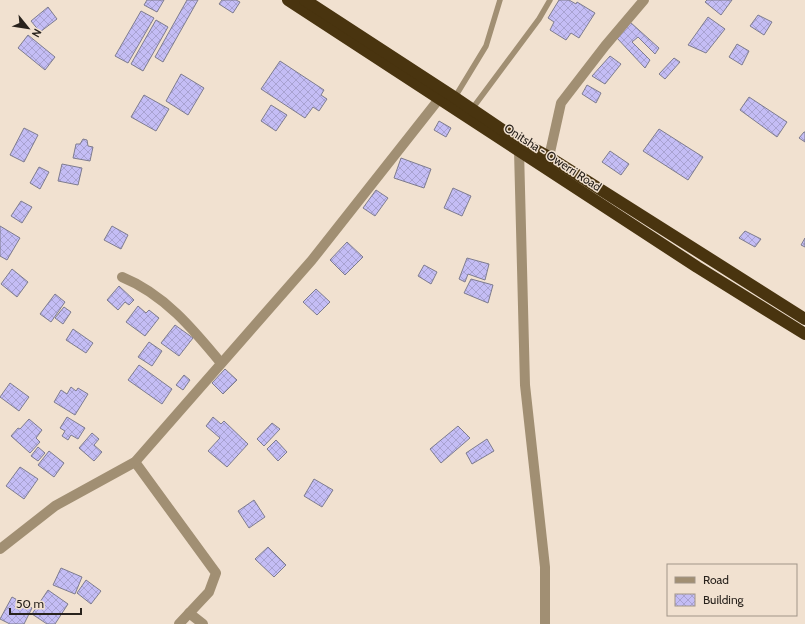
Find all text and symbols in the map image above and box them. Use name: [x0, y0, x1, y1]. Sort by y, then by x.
north arrow: [8, 8, 48, 48]
text: N: [29, 26, 45, 40]
street label: Onitsha - Owerri Road: [502, 120, 604, 194]
legend: [667, 564, 797, 616]
text: Road: [703, 572, 729, 587]
scale bar: [10, 590, 81, 616]
text: Building: [703, 592, 745, 607]
text: 50 m: [16, 596, 44, 611]

